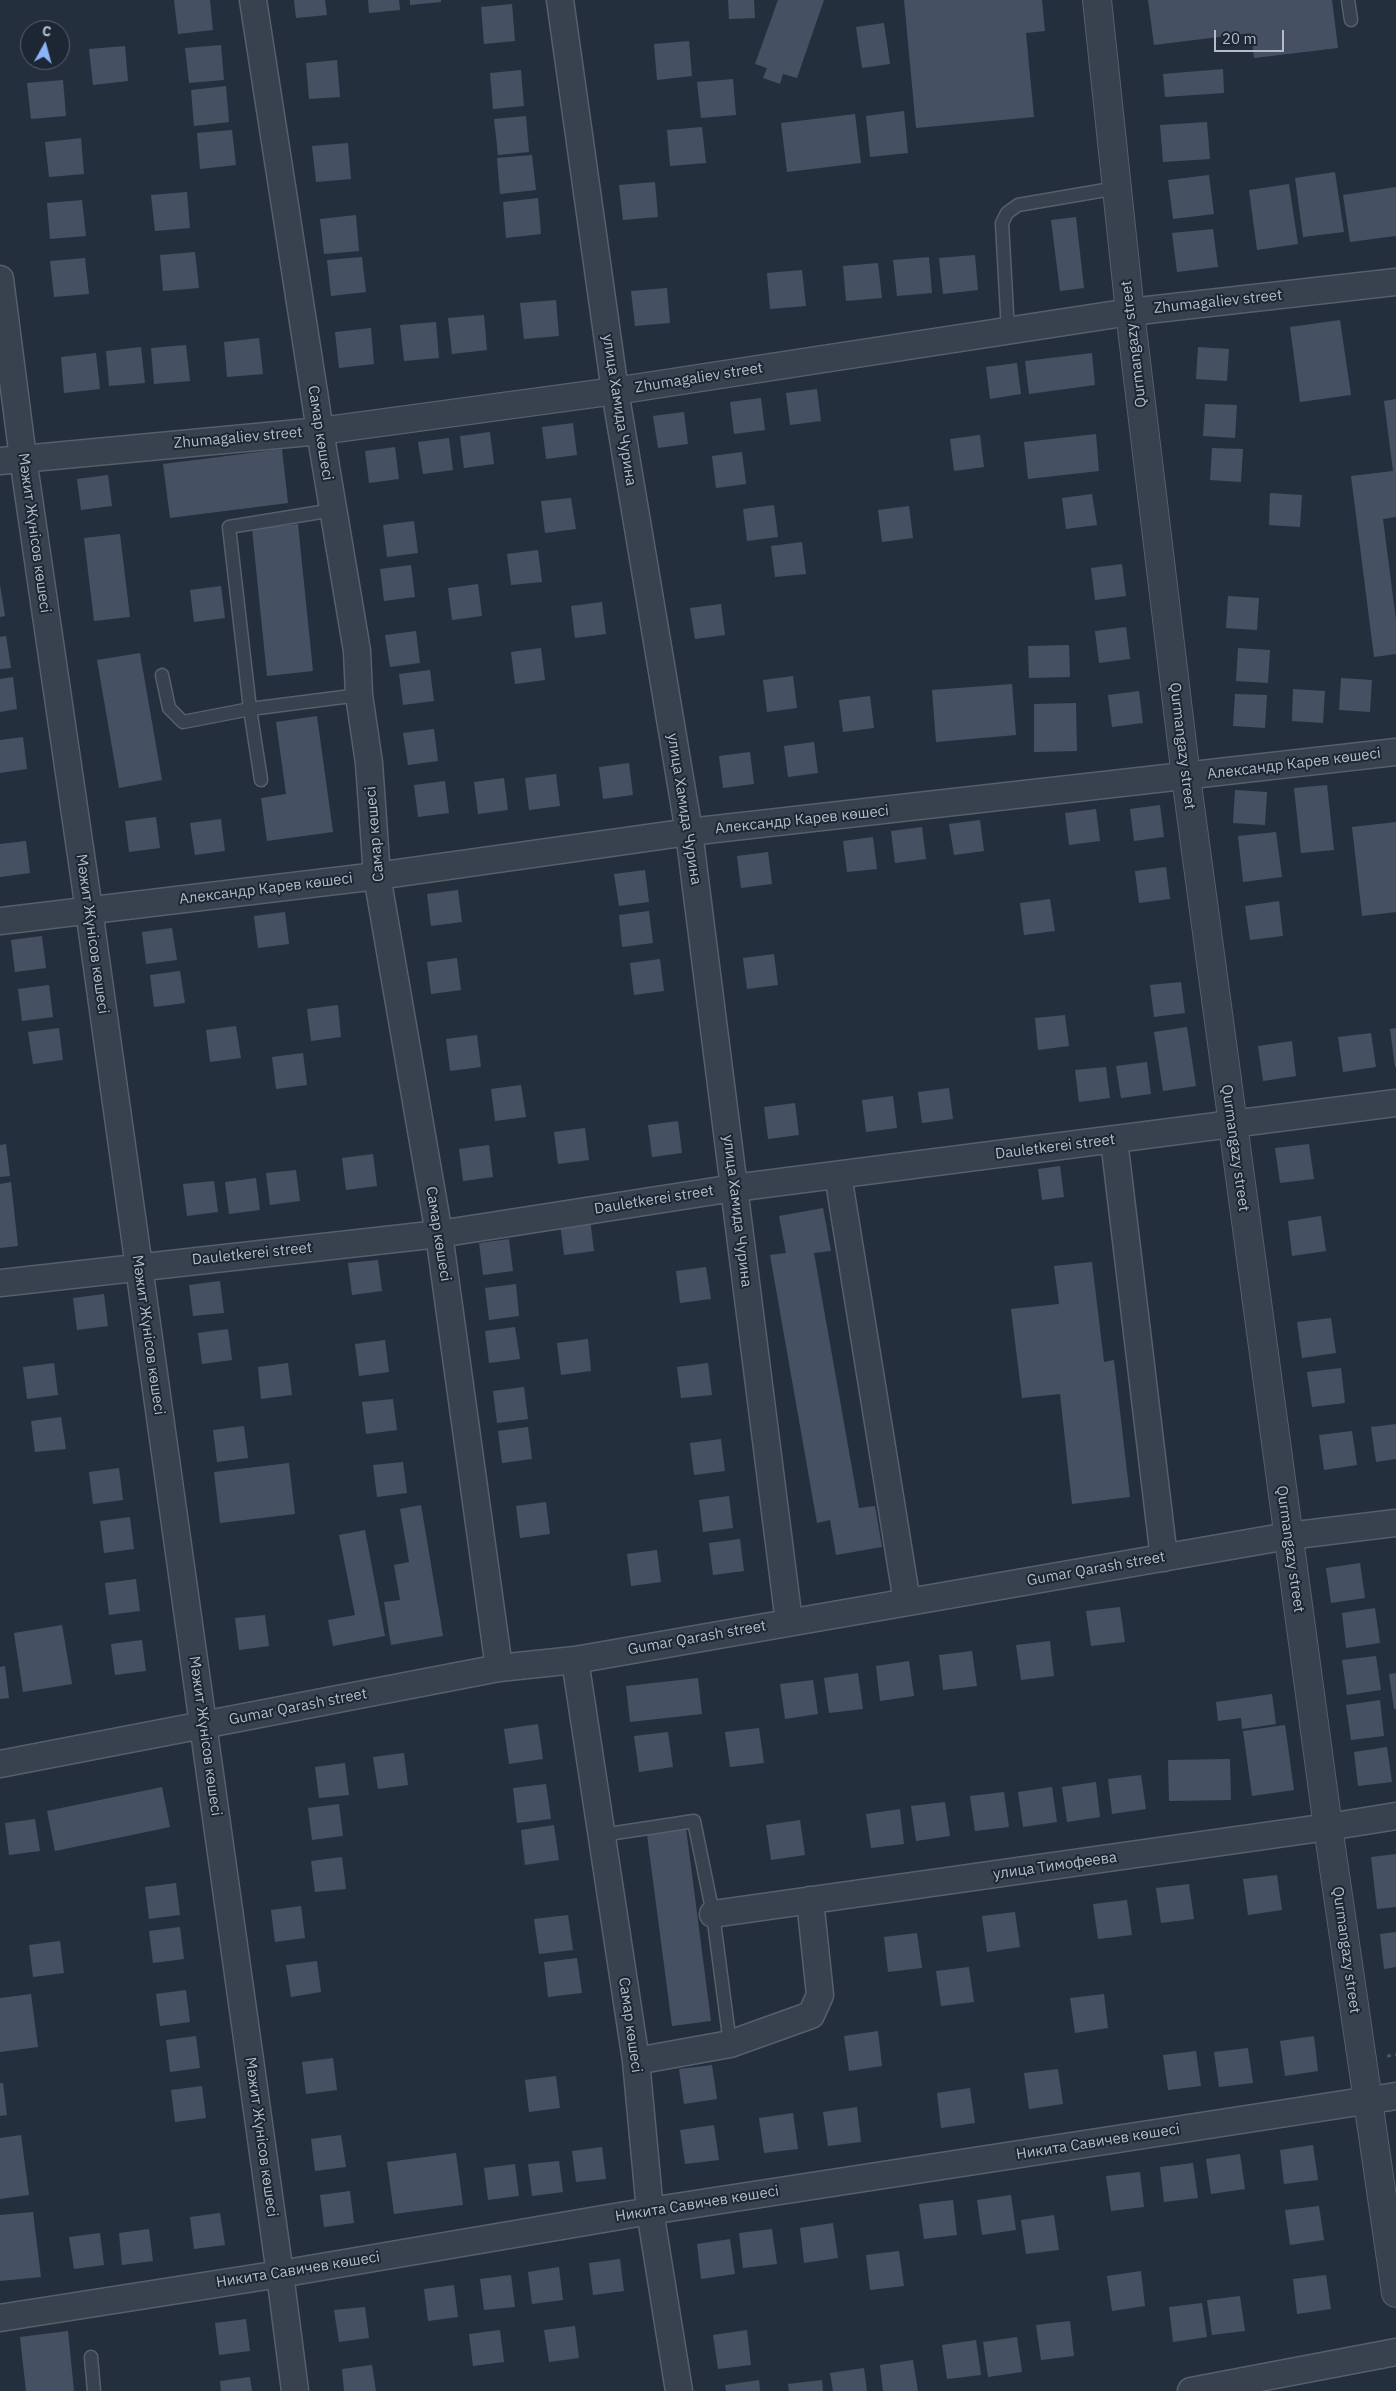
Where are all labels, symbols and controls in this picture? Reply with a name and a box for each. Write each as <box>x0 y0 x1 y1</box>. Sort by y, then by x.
north arrow <box>20 20 70 70</box>
scale bar <box>1216 20 1286 52</box>
text: С <box>41 22 52 41</box>
text: 20 m <box>1222 29 1257 48</box>
street label: Qurmangazy street <box>1117 279 1151 409</box>
street label: Zhumagaliev street <box>1153 286 1283 318</box>
street label: улица Хамида Чурина <box>598 333 640 487</box>
street label: Zhumagaliev street <box>634 359 764 397</box>
street label: Самар көшесі <box>304 384 336 482</box>
street label: Zhumagaliev street <box>173 423 303 453</box>
street label: Мәжит Жүнісов көшесі <box>14 452 54 614</box>
street label: Qurmangazy street <box>1165 681 1199 811</box>
street label: улица Хамида Чурина <box>663 732 705 886</box>
street label: Александр Карев көшесі <box>1206 744 1382 784</box>
street label: Самар көшесі <box>362 785 388 883</box>
street label: Александр Карев көшесі <box>714 802 890 838</box>
street label: Мәжит Жүнісов көшесі <box>72 853 112 1015</box>
street label: Александр Карев көшесі <box>178 869 354 909</box>
street label: Qurmangazy street <box>1217 1083 1253 1213</box>
street label: Dauletkerei street <box>994 1131 1116 1163</box>
street label: улица Хамида Чурина <box>719 1134 755 1288</box>
street label: Dauletkerei street <box>593 1182 715 1218</box>
street label: Самар көшесі <box>422 1185 454 1283</box>
street label: Dauletkerei street <box>191 1239 313 1269</box>
street label: Мәжит Жүнісов көшесі <box>128 1254 168 1416</box>
street label: Qurmangazy street <box>1272 1484 1308 1614</box>
street label: Gumar Qarash street <box>1025 1548 1167 1590</box>
street label: Gumar Qarash street <box>626 1617 768 1659</box>
street label: Мәжит Жүнісов көшесі <box>185 1655 225 1817</box>
street label: Gumar Qarash street <box>227 1685 369 1729</box>
street label: улица Тимофеева <box>992 1848 1118 1884</box>
street label: Qurmangazy street <box>1328 1885 1364 2015</box>
street label: Самар көшесі <box>614 1976 646 2074</box>
street label: Мәжит Жүнісов көшесі <box>241 2056 281 2218</box>
street label: Никита Савичев көшесі <box>1015 2120 1181 2164</box>
street label: Никита Савичев көшесі <box>614 2182 780 2226</box>
street label: Никита Савичев көшесі <box>215 2248 381 2292</box>

